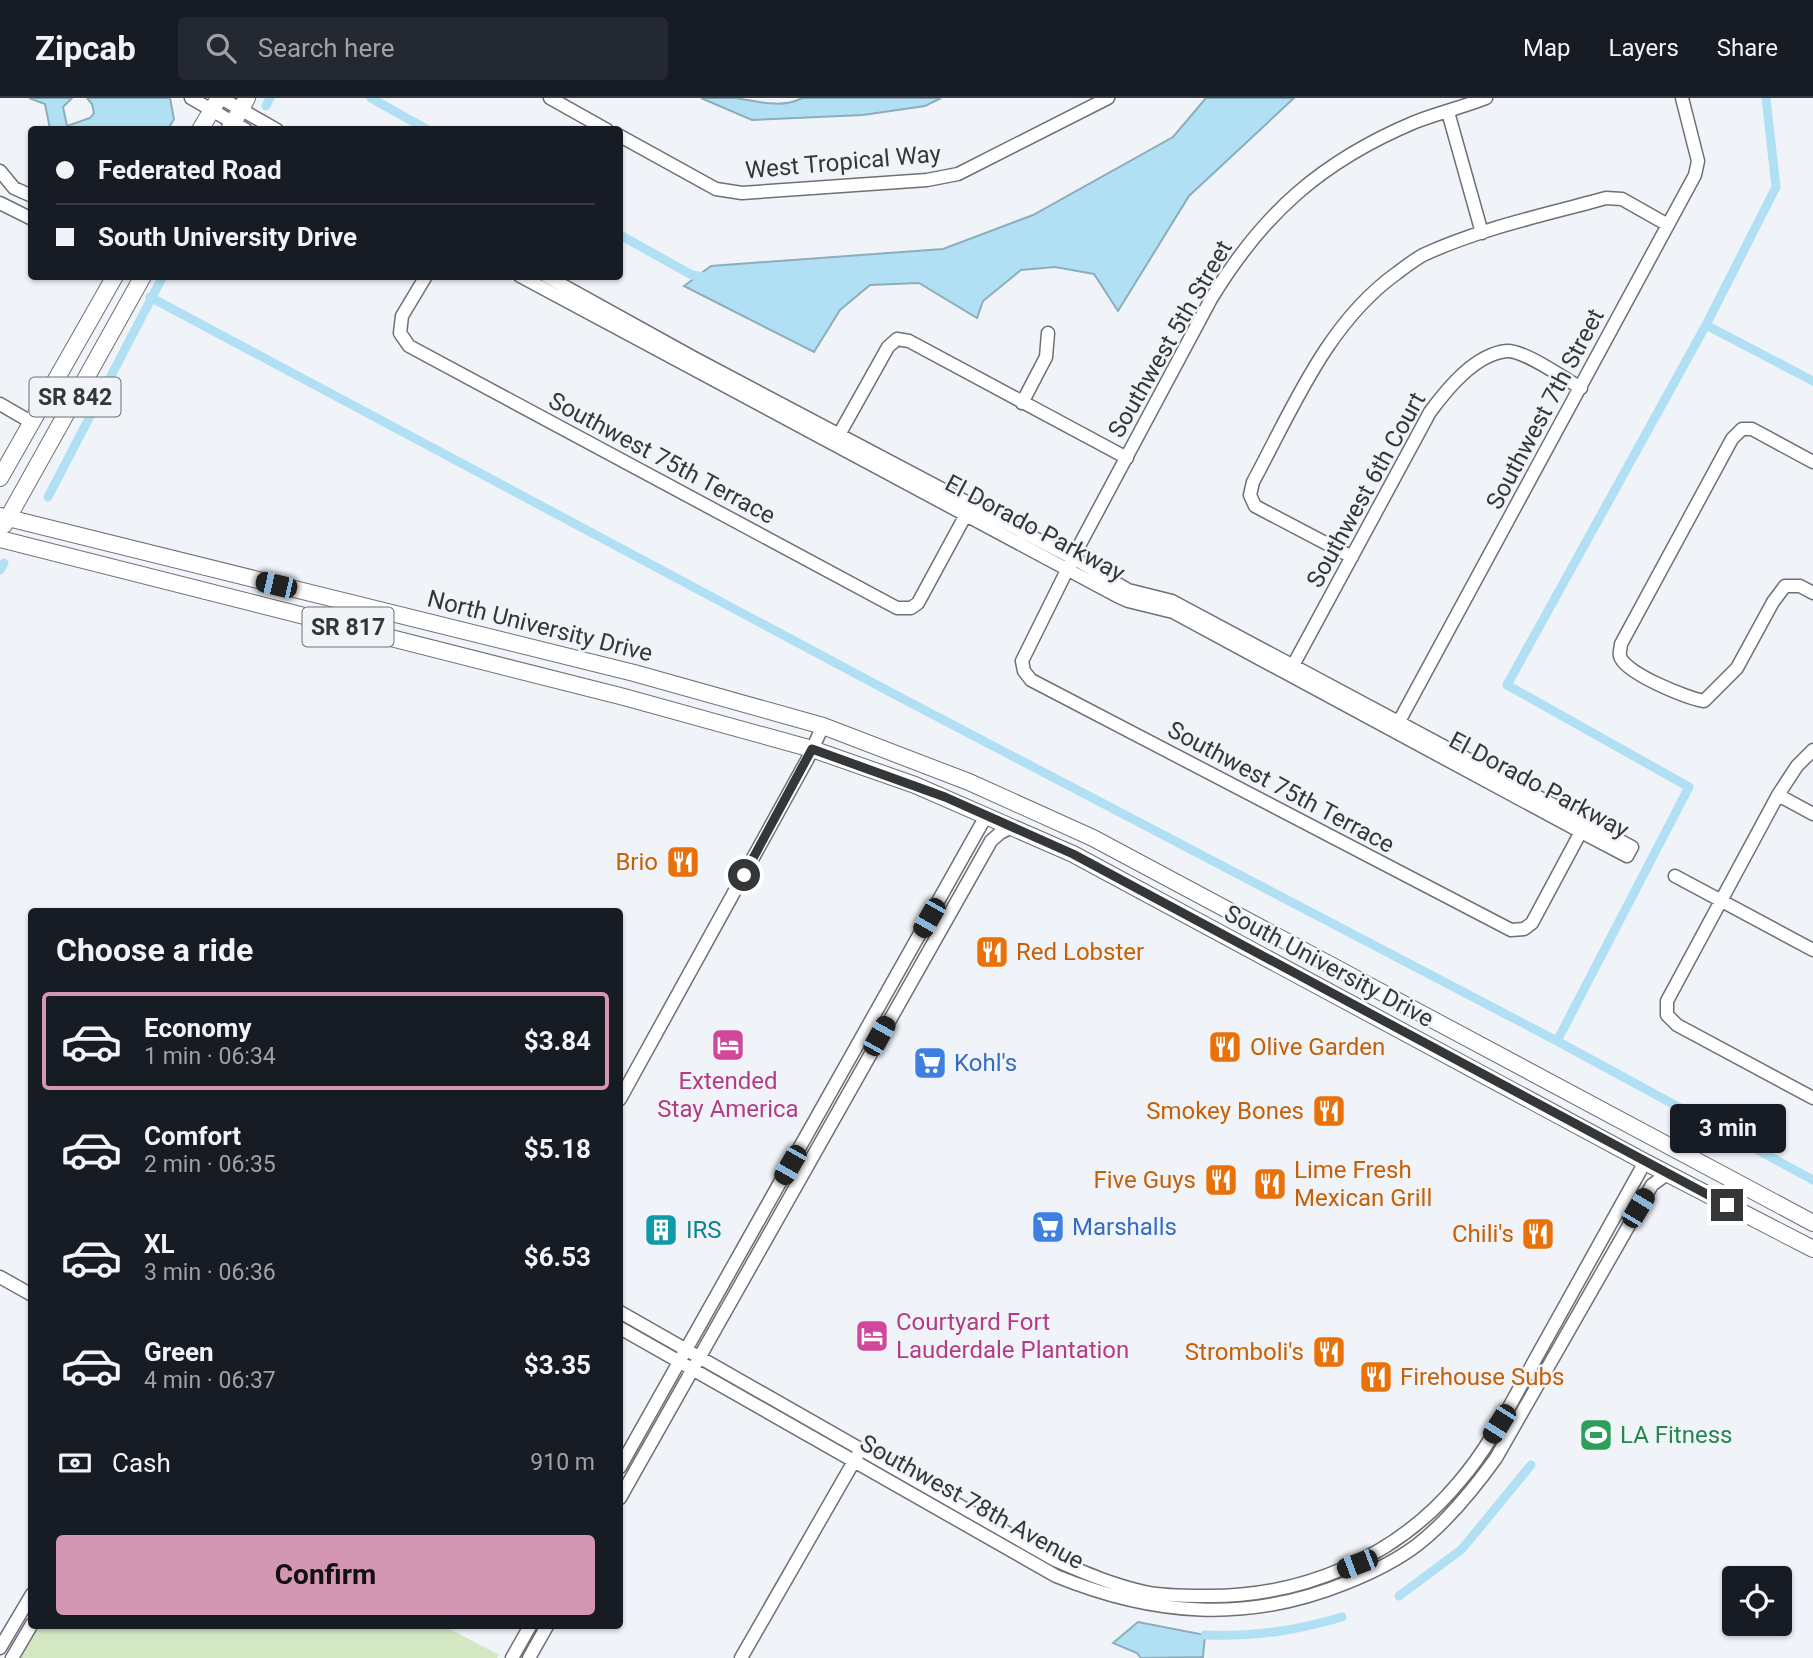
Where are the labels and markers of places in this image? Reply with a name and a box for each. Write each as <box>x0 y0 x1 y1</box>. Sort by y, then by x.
restaurant icon: Brio <box>664 843 702 881</box>
place label: Brio <box>615 848 658 876</box>
restaurant icon: Red Lobster <box>973 933 1011 971</box>
place label: Red Lobster <box>1016 938 1144 966</box>
hotel icon: Extended Stay America <box>709 1026 747 1064</box>
restaurant icon: Olive Garden <box>1206 1028 1244 1066</box>
place label: Olive Garden <box>1250 1033 1385 1061</box>
supermarket icon: Kohl's <box>911 1044 949 1082</box>
place label: Kohl's <box>954 1049 1017 1077</box>
place label: Extended Stay America <box>657 1067 799 1123</box>
restaurant icon: Smokey Bones <box>1310 1092 1348 1130</box>
place label: Smokey Bones <box>1146 1097 1304 1125</box>
place label: Lime Fresh Mexican Grill <box>1294 1156 1432 1212</box>
restaurant icon: Five Guys <box>1202 1161 1240 1199</box>
restaurant icon: Lime Fresh Mexican Grill <box>1251 1165 1289 1203</box>
place label: Five Guys <box>1093 1166 1196 1194</box>
supermarket icon: Marshalls <box>1029 1208 1067 1246</box>
building icon: IRS <box>642 1211 680 1249</box>
place label: Marshalls <box>1072 1213 1177 1241</box>
restaurant icon: Chili's <box>1519 1215 1557 1253</box>
place label: IRS <box>686 1216 722 1244</box>
place label: Chili's <box>1452 1220 1514 1248</box>
place label: Courtyard Fort Lauderdale Plantation <box>896 1308 1129 1364</box>
hotel icon: Courtyard Fort Lauderdale Plantation <box>853 1317 891 1355</box>
restaurant icon: Stromboli's <box>1310 1333 1348 1371</box>
place label: Stromboli's <box>1185 1338 1304 1366</box>
restaurant icon: Firehouse Subs <box>1357 1358 1395 1396</box>
place label: Firehouse Subs <box>1400 1363 1564 1391</box>
sports icon: LA Fitness <box>1577 1416 1615 1454</box>
place label: LA Fitness <box>1620 1421 1732 1449</box>

